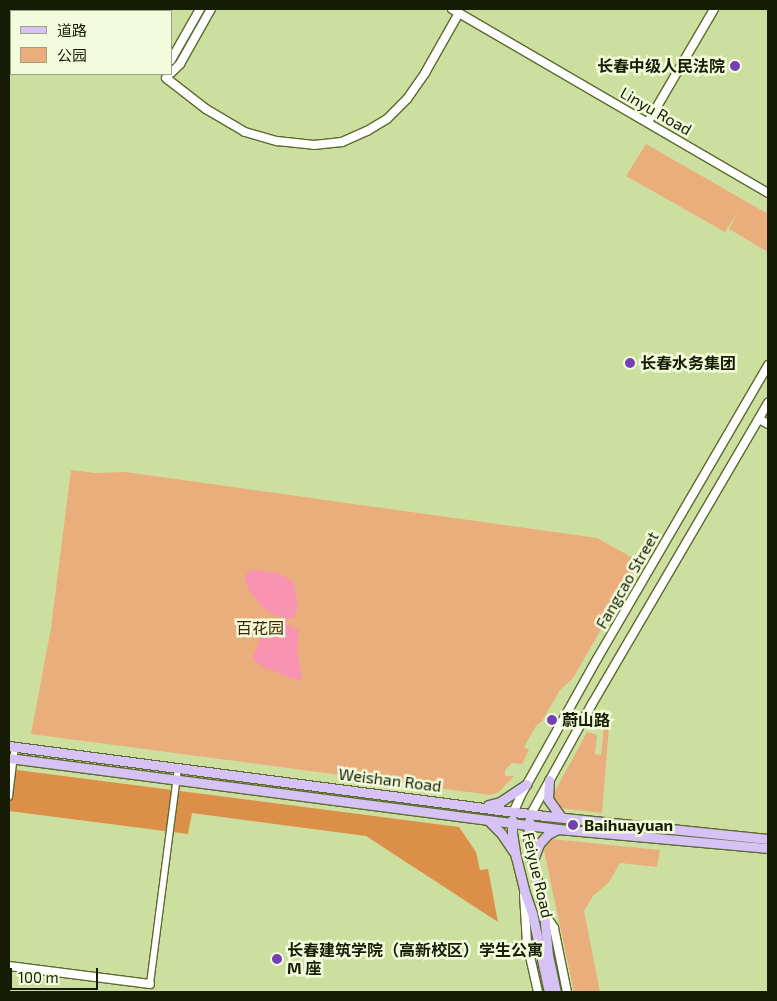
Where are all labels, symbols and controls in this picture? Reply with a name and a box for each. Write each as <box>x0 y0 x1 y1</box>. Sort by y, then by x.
legend <box>10 10 172 75</box>
text: 道路 <box>57 21 87 39</box>
text: 公园 <box>57 46 87 64</box>
place label: 长春中级人民法院 <box>597 56 725 76</box>
marker: 长春中级人民法院 <box>729 60 741 72</box>
street label: Linyu Road <box>617 83 695 139</box>
place label: 长春水务集团 <box>640 353 736 373</box>
marker: 长春水务集团 <box>624 357 636 369</box>
street label: Fangcao Street <box>591 528 663 632</box>
park label: 百花园 <box>236 618 284 638</box>
place label: 蔚山路 <box>562 710 610 730</box>
marker: 蔚山路 <box>546 714 558 726</box>
street label: Weishan Road <box>338 764 442 796</box>
place label: Baihuayuan <box>584 815 673 835</box>
marker: Baihuayuan <box>566 818 580 832</box>
street label: Feiyue Road <box>519 830 557 920</box>
place label: 长春建筑学院（高新校区）学生公寓 M 座 <box>287 940 543 978</box>
marker: 长春建筑学院（高新校区）学生公寓 M 座 <box>271 953 283 965</box>
scale bar <box>12 958 100 990</box>
text: 100 m <box>18 968 59 986</box>

